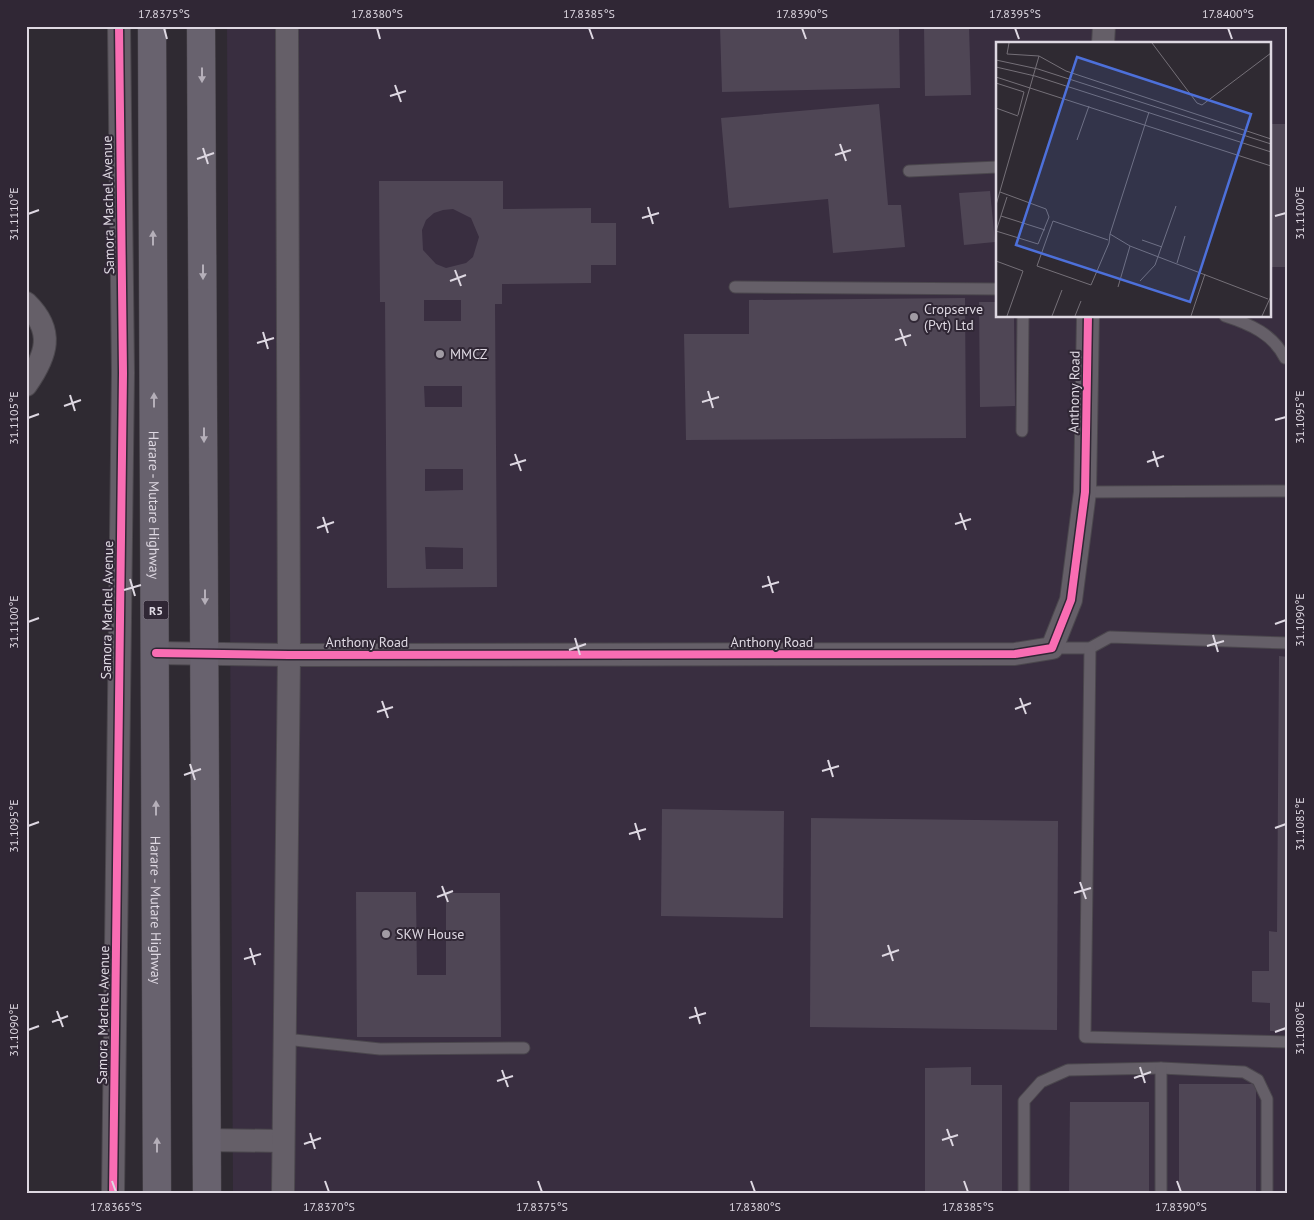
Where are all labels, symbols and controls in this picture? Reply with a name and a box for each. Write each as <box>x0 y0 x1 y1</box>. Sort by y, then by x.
text: 17.8375°S <box>138 6 190 21</box>
text: 17.8380°S <box>351 6 403 21</box>
text: 17.8385°S <box>563 6 615 21</box>
text: 17.8390°S <box>776 6 828 21</box>
text: 17.8395°S <box>989 6 1041 21</box>
text: 17.8400°S <box>1202 6 1254 21</box>
inset map <box>996 42 1272 318</box>
one-way arrow <box>198 67 206 83</box>
street label: Samora Machel Avenue <box>98 135 118 275</box>
text: 31.1100°E <box>1292 186 1307 240</box>
text: 31.1110°E <box>6 187 21 241</box>
one-way arrow <box>149 229 157 245</box>
one-way arrow <box>199 265 207 281</box>
place label: Cropserve (Pvt) Ltd <box>924 300 983 334</box>
marker: Cropserve (Pvt) Ltd <box>908 311 920 323</box>
place label: MMCZ <box>450 345 488 363</box>
marker: MMCZ <box>434 348 446 360</box>
street label: Anthony Road <box>1064 350 1084 434</box>
text: 31.1095°E <box>1292 390 1307 444</box>
text: 31.1105°E <box>6 391 21 445</box>
one-way arrow <box>150 392 158 408</box>
one-way arrow <box>200 427 208 443</box>
street label: Harare - Mutare Highway <box>145 431 163 580</box>
street label: Samora Machel Avenue <box>97 540 117 680</box>
one-way arrow <box>201 590 209 606</box>
text: 31.1090°E <box>1292 593 1307 647</box>
text: 31.1100°E <box>6 595 21 649</box>
road number: R5 <box>144 600 168 620</box>
street label: Anthony Road <box>326 633 408 651</box>
street label: Anthony Road <box>731 633 813 651</box>
text: 31.1085°E <box>1292 797 1307 851</box>
text: 31.1095°E <box>6 799 21 853</box>
one-way arrow <box>152 799 160 815</box>
street label: Harare - Mutare Highway <box>146 836 165 985</box>
place label: SKW House <box>396 925 464 943</box>
marker: SKW House <box>380 928 392 940</box>
street label: Samora Machel Avenue <box>93 945 113 1085</box>
text: 31.1080°E <box>1292 1001 1307 1055</box>
text: 31.1090°E <box>6 1003 21 1057</box>
one-way arrow <box>153 1137 161 1153</box>
text: 17.8365°S <box>90 1199 142 1214</box>
text: 17.8370°S <box>303 1199 355 1214</box>
text: 17.8375°S <box>516 1199 568 1214</box>
text: 17.8380°S <box>729 1199 781 1214</box>
text: 17.8385°S <box>942 1199 994 1214</box>
text: 17.8390°S <box>1155 1199 1207 1214</box>

